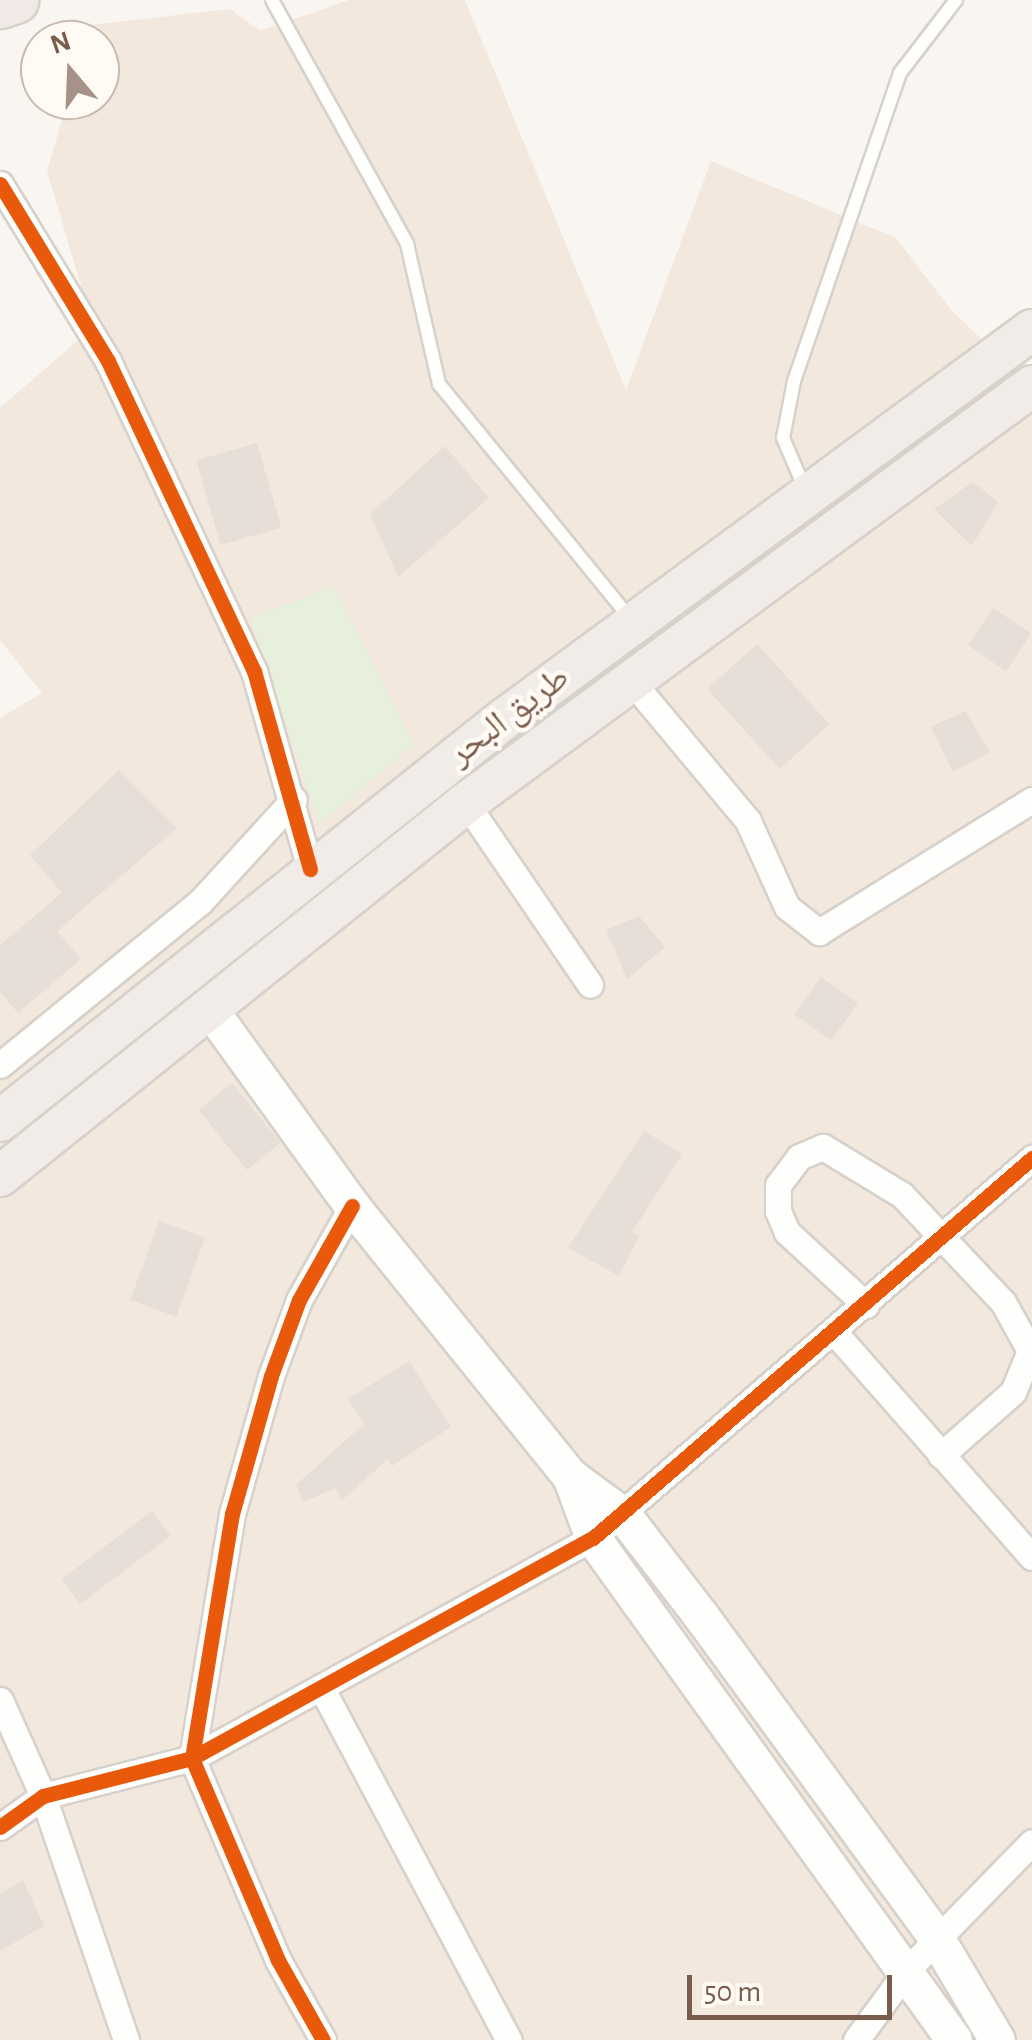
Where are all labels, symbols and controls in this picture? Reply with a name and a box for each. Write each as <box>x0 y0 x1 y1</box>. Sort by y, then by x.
north arrow <box>20 20 120 120</box>
text: N <box>47 27 75 60</box>
street label: طريق البحر <box>440 657 578 775</box>
scale bar <box>692 1955 897 2017</box>
text: 50 m <box>704 1977 761 2007</box>

